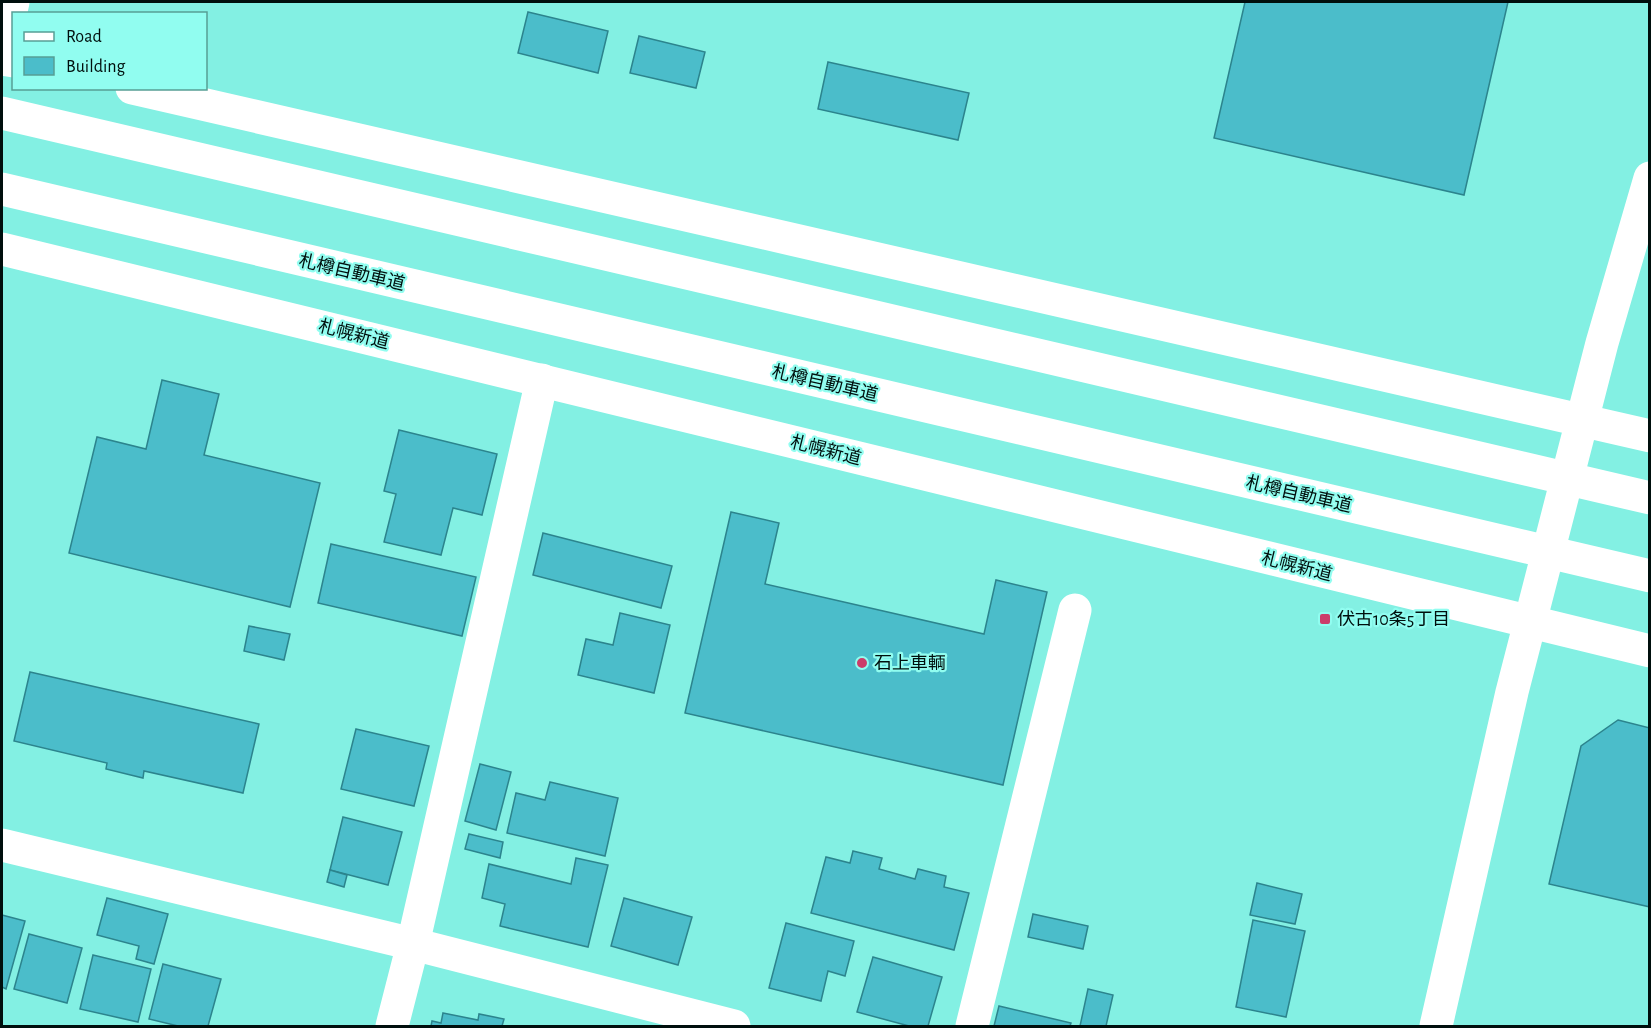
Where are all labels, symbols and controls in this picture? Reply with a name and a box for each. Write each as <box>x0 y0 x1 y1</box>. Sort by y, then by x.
legend <box>12 12 207 90</box>
text: Road <box>66 28 102 46</box>
text: Building <box>66 58 126 76</box>
street label: 札樽自動車道 <box>297 250 407 294</box>
street label: 札幌新道 <box>317 316 391 352</box>
street label: 札樽自動車道 <box>770 361 880 405</box>
street label: 札幌新道 <box>789 432 863 468</box>
street label: 札樽自動車道 <box>1244 472 1354 516</box>
street label: 札幌新道 <box>1260 548 1334 584</box>
place label: 伏古10条5丁目 <box>1337 609 1450 629</box>
marker: 伏古10条5丁目 <box>1318 612 1332 626</box>
place label: 石上車輌 <box>874 654 946 673</box>
marker: 石上車輌 <box>855 656 869 670</box>

